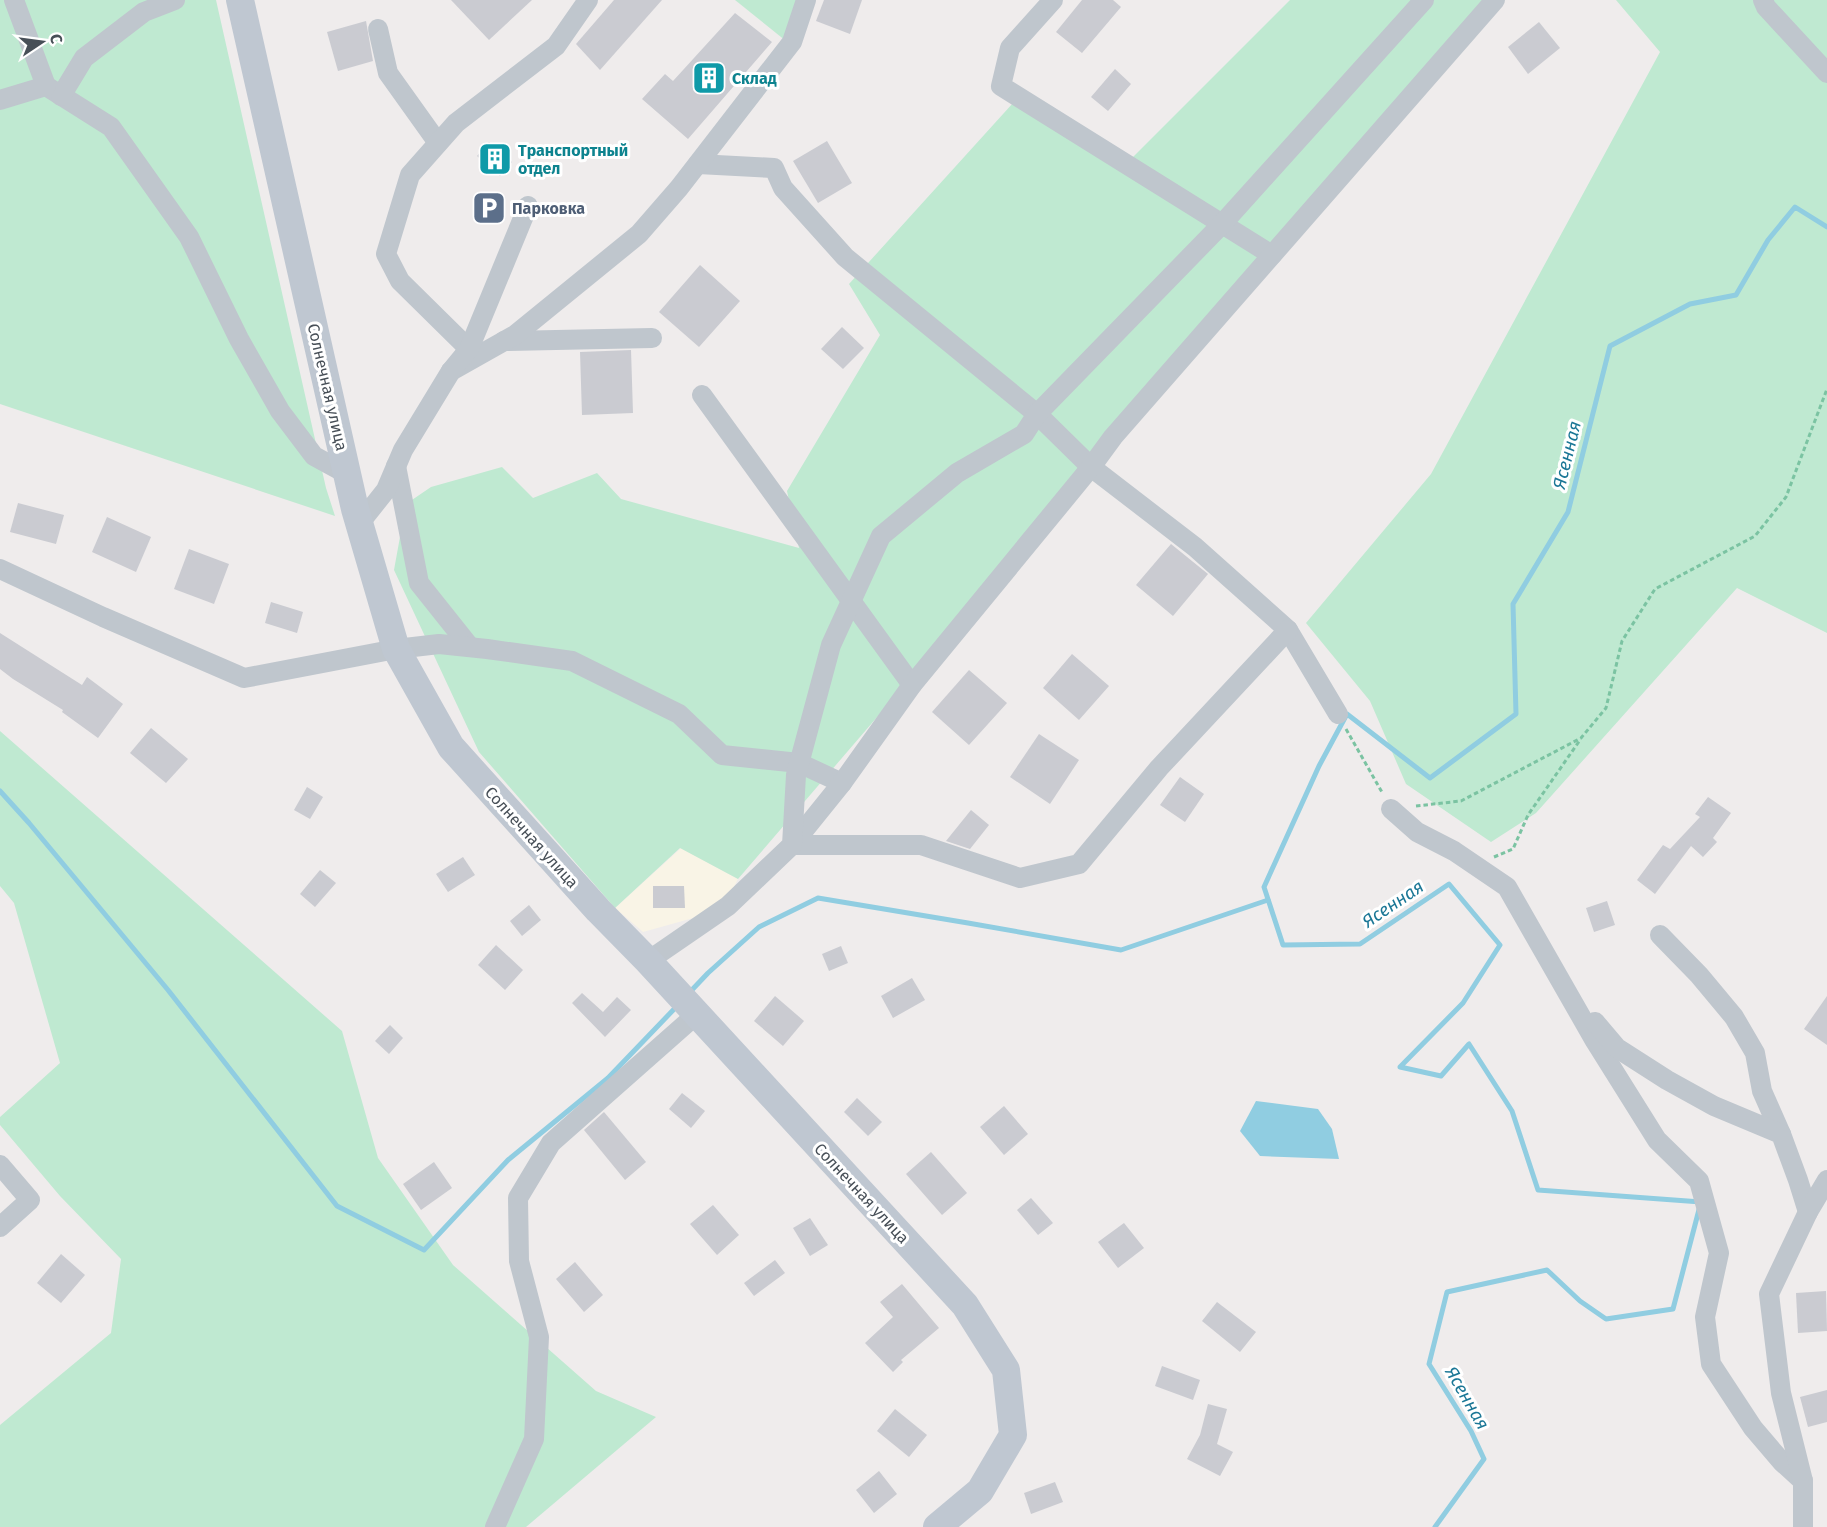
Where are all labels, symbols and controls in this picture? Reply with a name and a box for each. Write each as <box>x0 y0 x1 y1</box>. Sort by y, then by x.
north arrow <box>12 12 72 72</box>
text: С <box>46 32 67 46</box>
building icon: Склад <box>691 60 727 96</box>
place label: Склад <box>732 69 777 88</box>
building icon: Транспортный отдел <box>477 141 513 177</box>
place label: Транспортный отдел <box>518 141 628 178</box>
parking icon: Парковка <box>471 190 507 226</box>
place label: Парковка <box>512 199 585 218</box>
street label: Солнечная улица <box>304 322 351 453</box>
water label: Ясенная <box>1548 419 1586 492</box>
street label: Солнечная улица <box>481 783 582 892</box>
water label: Ясенная <box>1357 875 1428 933</box>
street label: Солнечная улица <box>810 1139 913 1247</box>
water label: Ясенная <box>1440 1362 1494 1434</box>

